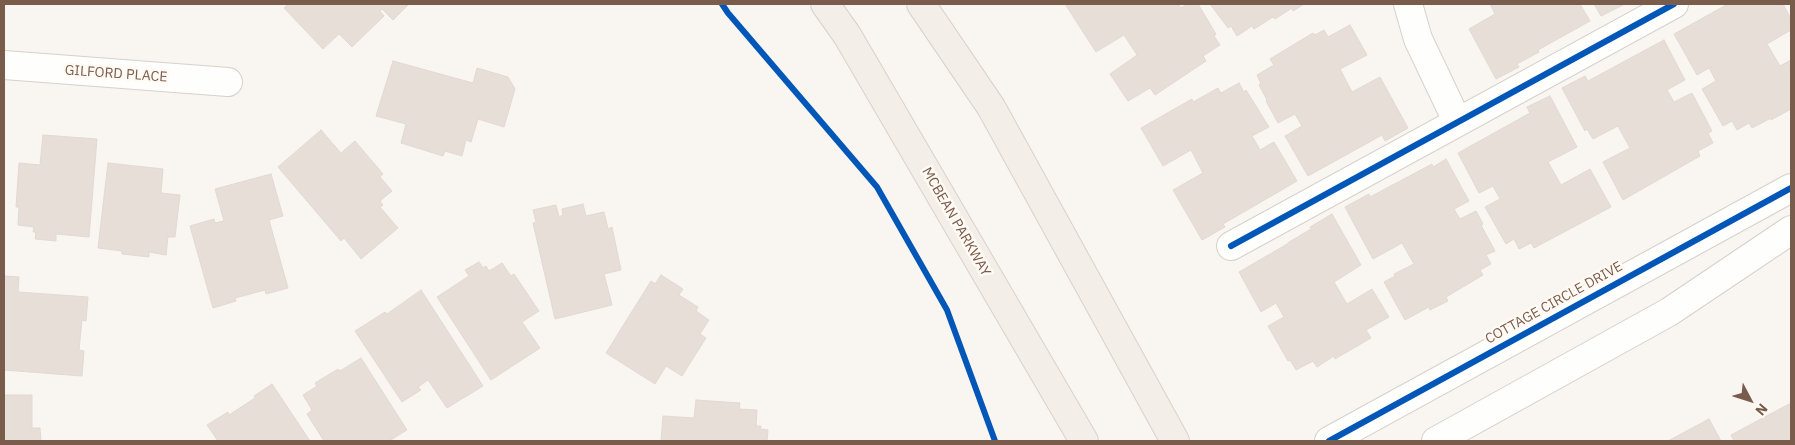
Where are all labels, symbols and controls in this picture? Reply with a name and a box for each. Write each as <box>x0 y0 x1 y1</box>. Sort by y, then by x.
street label: GILFORD PLACE <box>64 62 168 86</box>
street label: MCBEAN PARKWAY <box>918 165 994 279</box>
street label: COTTAGE CIRCLE DRIVE <box>1482 258 1626 348</box>
north arrow <box>1725 375 1775 425</box>
text: N <box>1751 400 1772 419</box>

